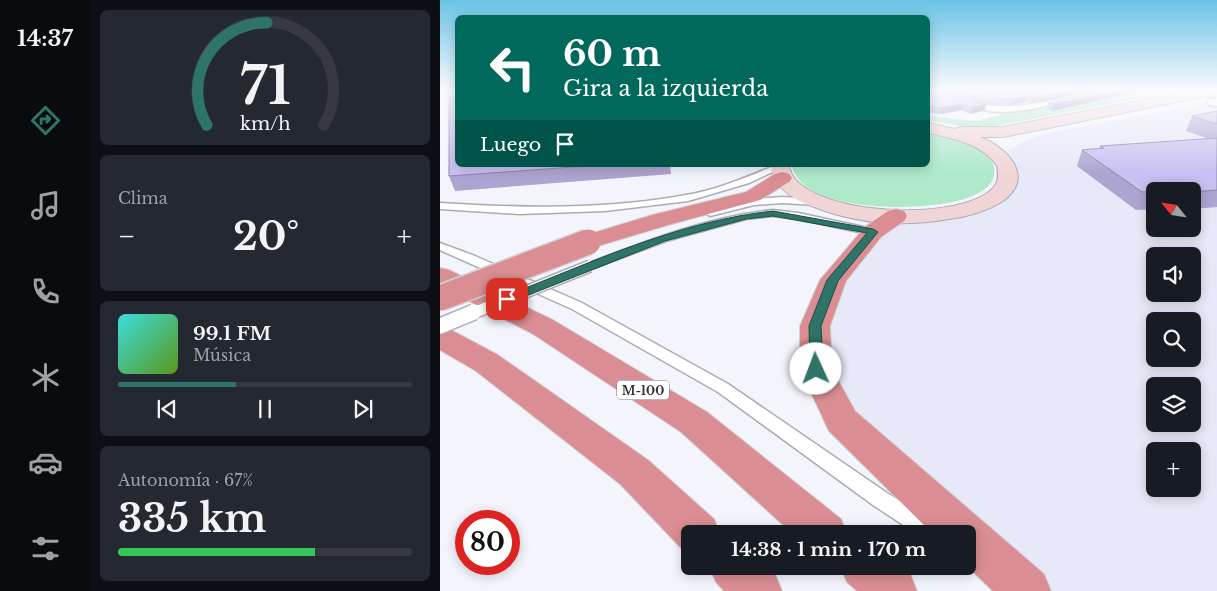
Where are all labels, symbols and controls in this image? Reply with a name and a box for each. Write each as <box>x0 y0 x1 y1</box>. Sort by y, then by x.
text: 14:37 <box>17 25 73 52</box>
text: 60 m <box>563 32 661 75</box>
icon: left <box>480 35 545 100</box>
text: 71 <box>240 54 290 118</box>
text: Gira a la izquierda <box>563 75 768 102</box>
icon: directions <box>28 103 63 138</box>
text: km/h <box>240 113 290 135</box>
icon: arrive <box>551 130 579 158</box>
text: Luego <box>480 133 541 156</box>
north arrow <box>1146 182 1201 238</box>
map controls <box>1146 182 1201 497</box>
icon: music <box>28 188 63 223</box>
text: Clima <box>118 188 168 208</box>
text: 20° <box>233 213 299 260</box>
text: − <box>118 219 136 254</box>
text: + <box>397 219 412 254</box>
button: sound <box>1146 247 1201 302</box>
icon: phone <box>28 274 63 309</box>
pin <box>486 278 528 320</box>
icon: arrive <box>493 285 521 313</box>
button: search <box>1146 312 1201 367</box>
text: 99.1 FM <box>193 322 271 345</box>
position arrow <box>789 342 841 394</box>
text: Música <box>193 345 251 365</box>
icon: climate <box>28 360 63 395</box>
button: layers <box>1146 377 1201 432</box>
road number: M-100 <box>617 380 669 400</box>
icon: previous <box>153 395 181 423</box>
icon: pause <box>251 395 279 423</box>
icon: next <box>349 395 377 423</box>
button: + <box>1146 442 1201 497</box>
icon: car <box>28 445 63 480</box>
text: Autonomía · 67% <box>118 470 253 490</box>
text: 335 km <box>118 495 266 542</box>
speed limit sign: 80 <box>455 510 520 575</box>
icon: filters <box>28 531 63 566</box>
text: 14:38 · 1 min · 170 m <box>731 538 926 561</box>

